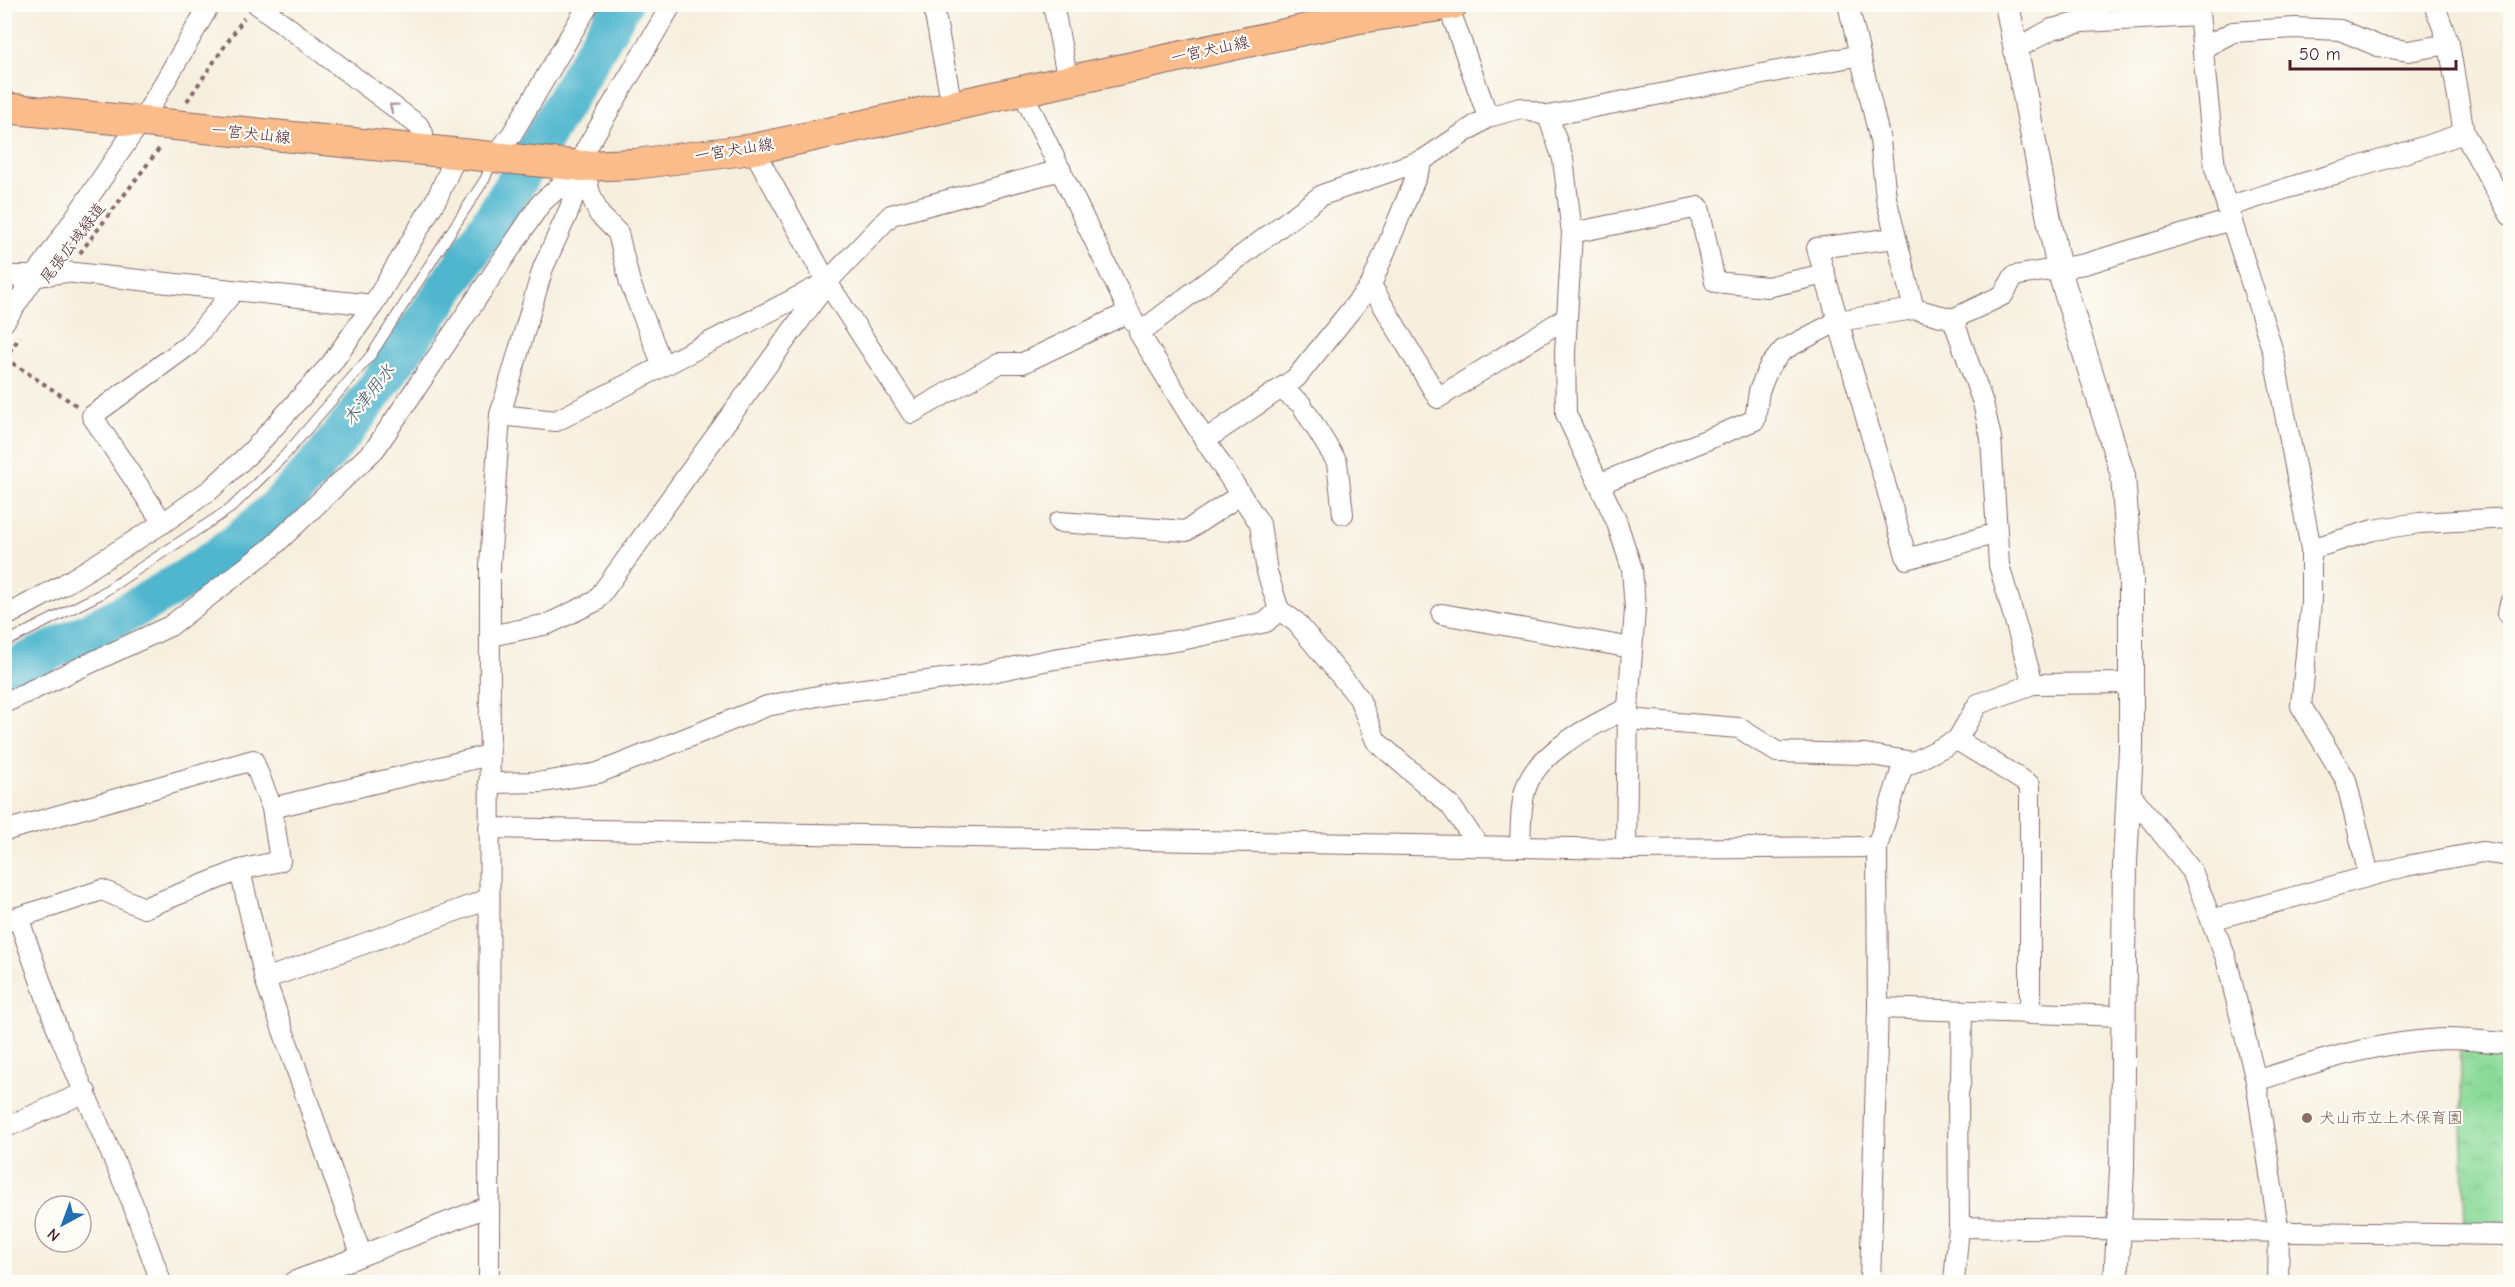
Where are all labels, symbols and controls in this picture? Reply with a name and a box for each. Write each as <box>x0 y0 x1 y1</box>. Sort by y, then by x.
street label: 一宮犬山線 <box>1169 33 1251 67</box>
scale bar <box>2290 33 2456 71</box>
text: 50 m <box>2299 44 2341 65</box>
one-way arrow <box>389 103 400 114</box>
street label: 一宮犬山線 <box>210 121 292 147</box>
street label: 一宮犬山線 <box>693 135 775 165</box>
street label: 尾張広域緑道 <box>37 199 109 287</box>
water label: 木津用水 <box>339 360 399 430</box>
place label: 犬山市立上木保育園 <box>2319 1109 2463 1127</box>
marker: 犬山市立上木保育園 <box>2300 1111 2314 1125</box>
north arrow <box>33 1194 93 1254</box>
text: N <box>44 1224 64 1245</box>

